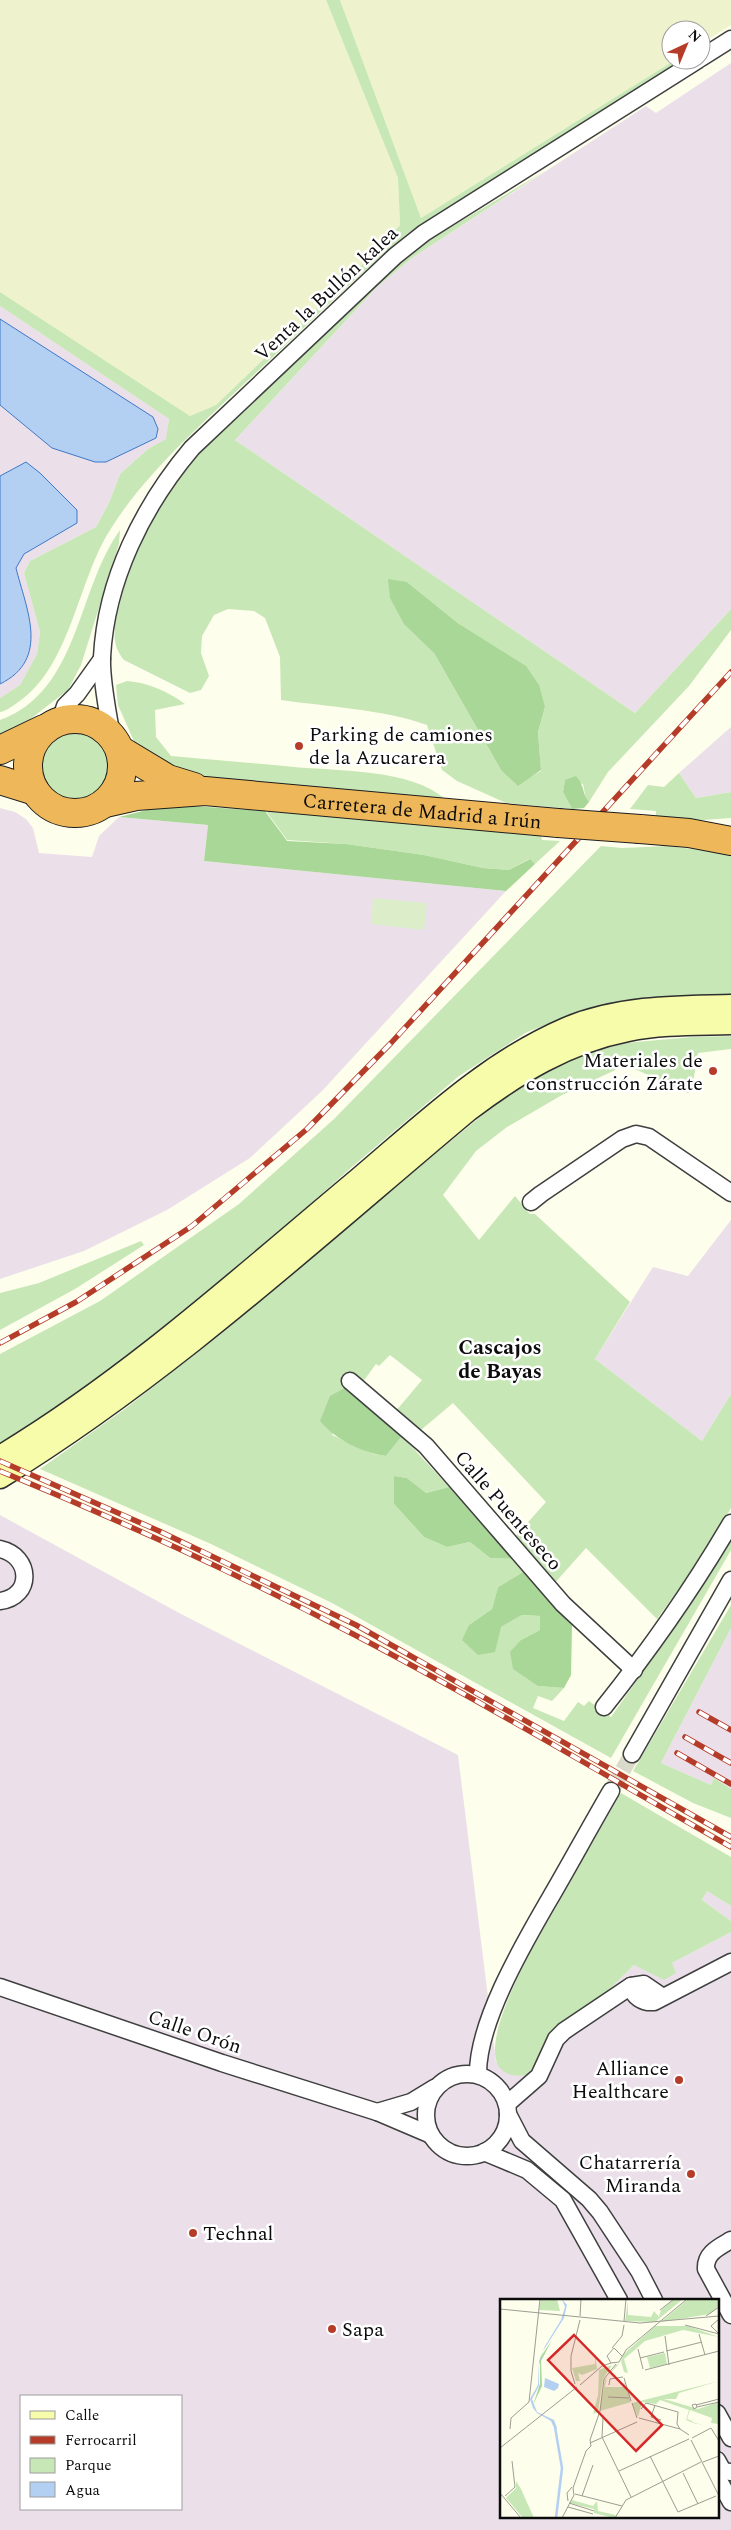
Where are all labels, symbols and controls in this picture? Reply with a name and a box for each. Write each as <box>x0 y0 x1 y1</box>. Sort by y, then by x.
north arrow <box>661 20 711 70</box>
text: N <box>683 24 706 48</box>
street label: Venta la Bullón kalea <box>248 219 406 369</box>
place label: Parking de camiones de la Azucarera <box>309 720 493 773</box>
marker: Parking de camiones de la Azucarera <box>293 740 305 752</box>
street label: Carretera de Madrid a Irún <box>301 786 543 837</box>
place label: Materiales de construcción Zárate <box>526 1046 703 1099</box>
marker: Materiales de construcción Zárate <box>707 1065 719 1077</box>
district label: Cascajos de Bayas <box>458 1332 542 1388</box>
street label: Calle Puenteseco <box>447 1444 569 1578</box>
street label: Calle Orón <box>144 2002 245 2062</box>
place label: Alliance Healthcare <box>572 2054 669 2107</box>
marker: Alliance Healthcare <box>673 2074 685 2086</box>
place label: Chatarrería Miranda <box>579 2148 681 2201</box>
marker: Chatarrería Miranda <box>685 2168 697 2180</box>
place label: Technal <box>203 2219 273 2249</box>
marker: Technal <box>187 2227 199 2239</box>
inset map <box>500 2299 718 2518</box>
place label: Sapa <box>342 2315 384 2345</box>
marker: Sapa <box>326 2323 338 2335</box>
legend <box>20 2395 182 2510</box>
text: Calle <box>65 2404 99 2427</box>
text: Ferrocarril <box>65 2429 137 2452</box>
text: Parque <box>65 2454 112 2477</box>
text: Agua <box>65 2479 101 2502</box>

